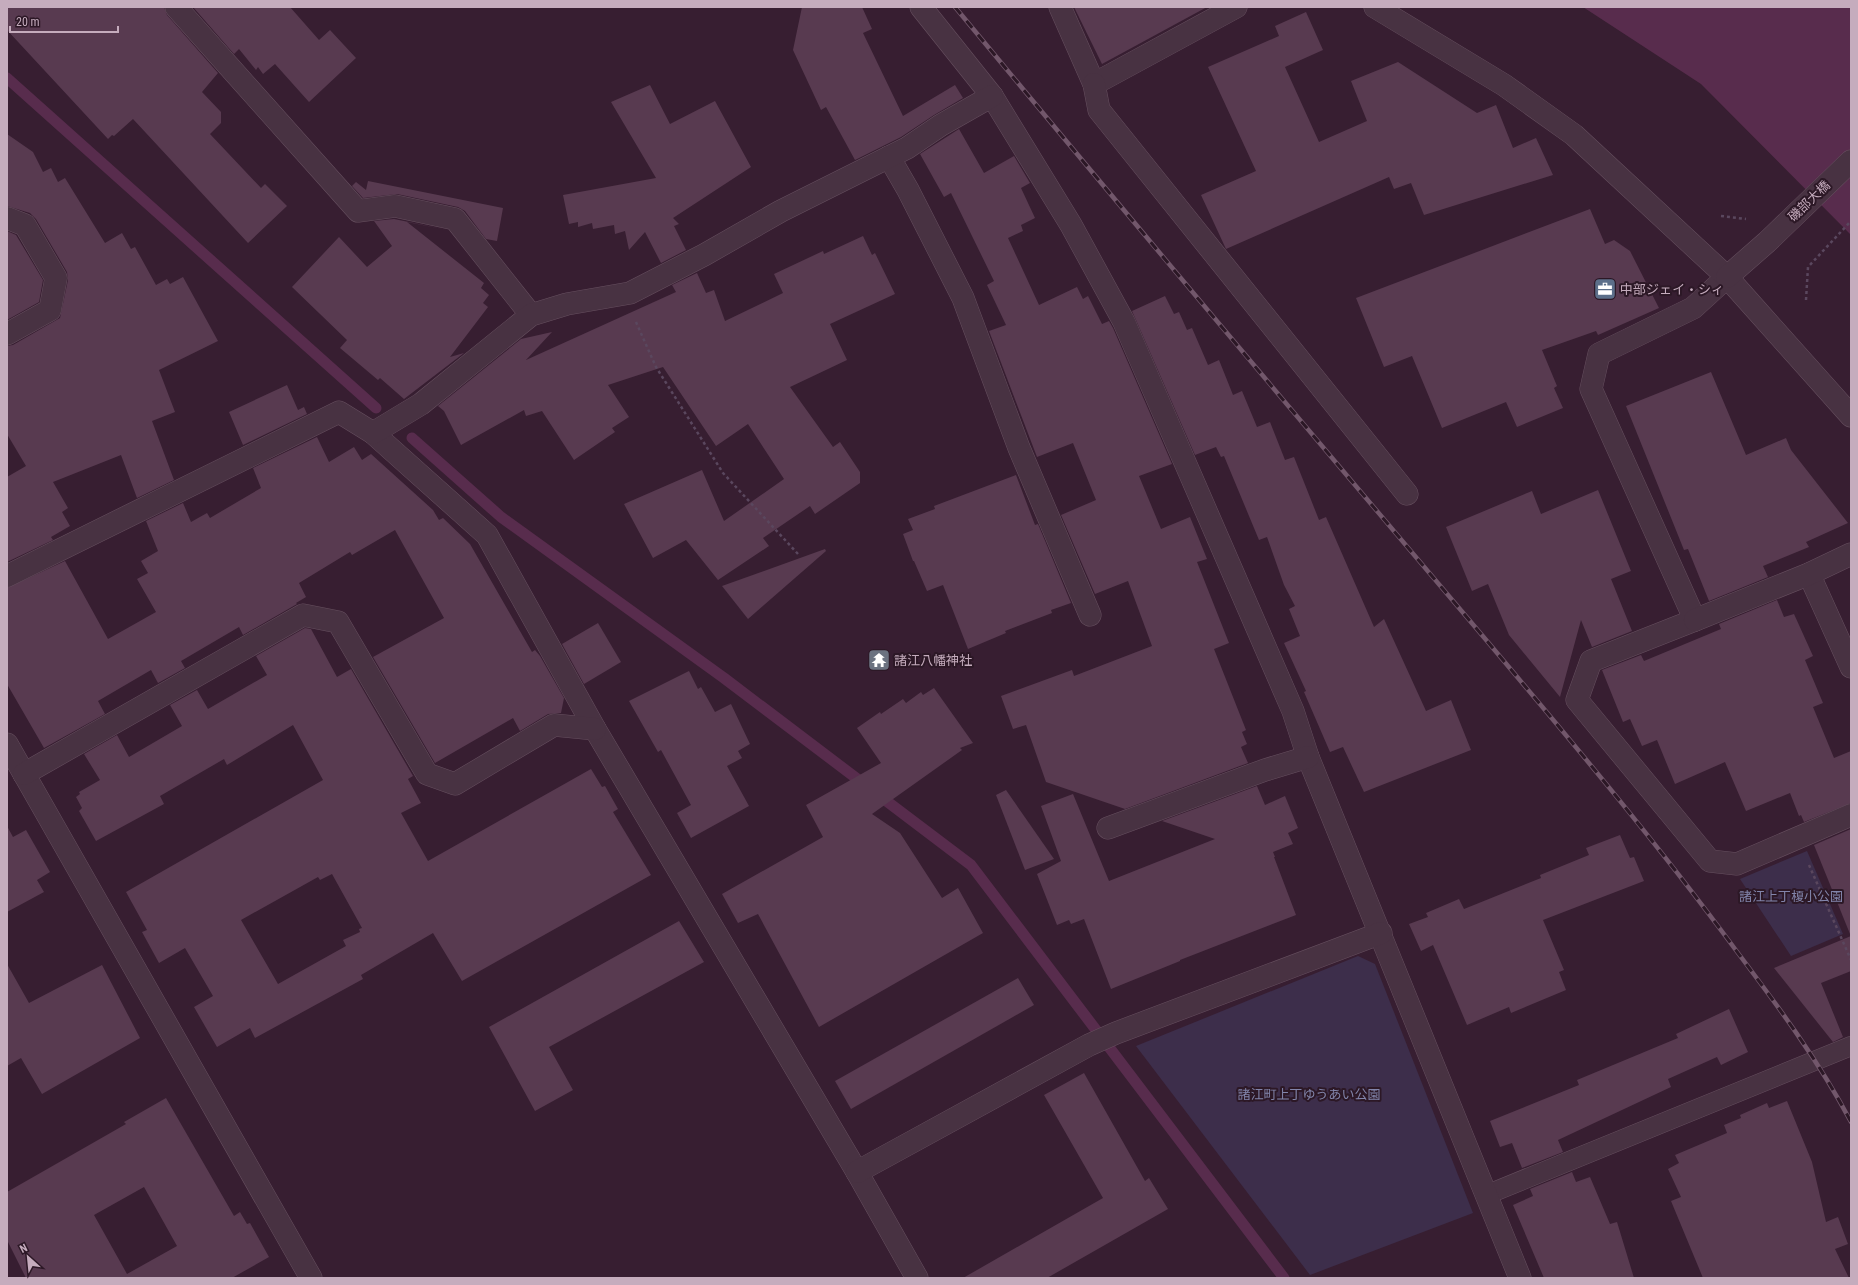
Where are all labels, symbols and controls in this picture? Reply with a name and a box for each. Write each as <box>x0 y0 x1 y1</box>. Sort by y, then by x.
scale bar <box>10 8 118 34</box>
text: 20 m <box>16 15 40 29</box>
street label: 磯部大橋 <box>1785 178 1833 224</box>
office icon: 中部ジェイ・シィ <box>1592 276 1618 302</box>
place label: 中部ジェイ・シィ <box>1620 282 1724 297</box>
temple icon: 諸江八幡神社 <box>866 647 892 673</box>
place label: 諸江八幡神社 <box>894 653 972 668</box>
park label: 諸江上丁榎小公園 <box>1739 889 1843 904</box>
park label: 諸江町上丁ゆうあい公園 <box>1237 1087 1381 1102</box>
north arrow <box>8 1237 48 1277</box>
text: N <box>18 1241 30 1256</box>

